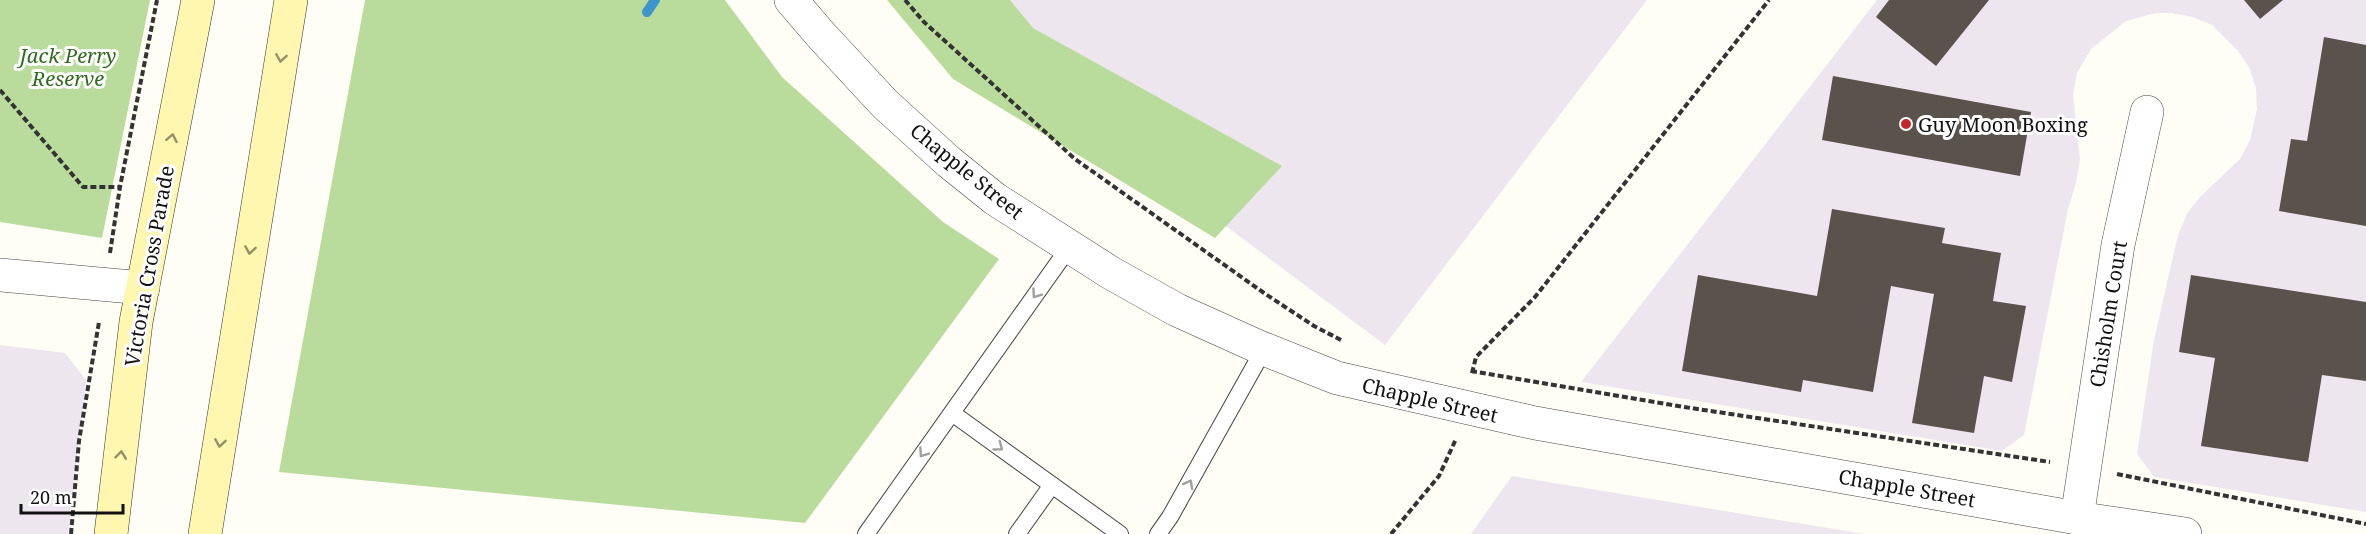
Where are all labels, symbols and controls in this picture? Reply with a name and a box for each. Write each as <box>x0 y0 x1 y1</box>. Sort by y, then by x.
park label: Jack Perry Reserve <box>16 42 116 92</box>
one-way arrow <box>276 53 288 62</box>
place label: Guy Moon Boxing <box>1918 111 2088 138</box>
street label: Chapple Street <box>905 117 1029 225</box>
marker: Guy Moon Boxing <box>1899 117 1913 131</box>
one-way arrow <box>165 134 178 144</box>
street label: Victoria Cross Parade <box>118 163 180 369</box>
street label: Chisholm Court <box>2083 239 2133 389</box>
one-way arrow <box>245 246 257 255</box>
one-way arrow <box>1032 287 1043 298</box>
street label: Chapple Street <box>1359 371 1501 429</box>
one-way arrow <box>214 438 226 447</box>
one-way arrow <box>993 440 1004 451</box>
one-way arrow <box>919 446 930 457</box>
one-way arrow <box>114 450 126 460</box>
street label: Chapple Street <box>1836 463 1978 513</box>
scale bar <box>21 477 123 515</box>
one-way arrow <box>1182 480 1193 490</box>
text: 20 m <box>30 485 72 509</box>

